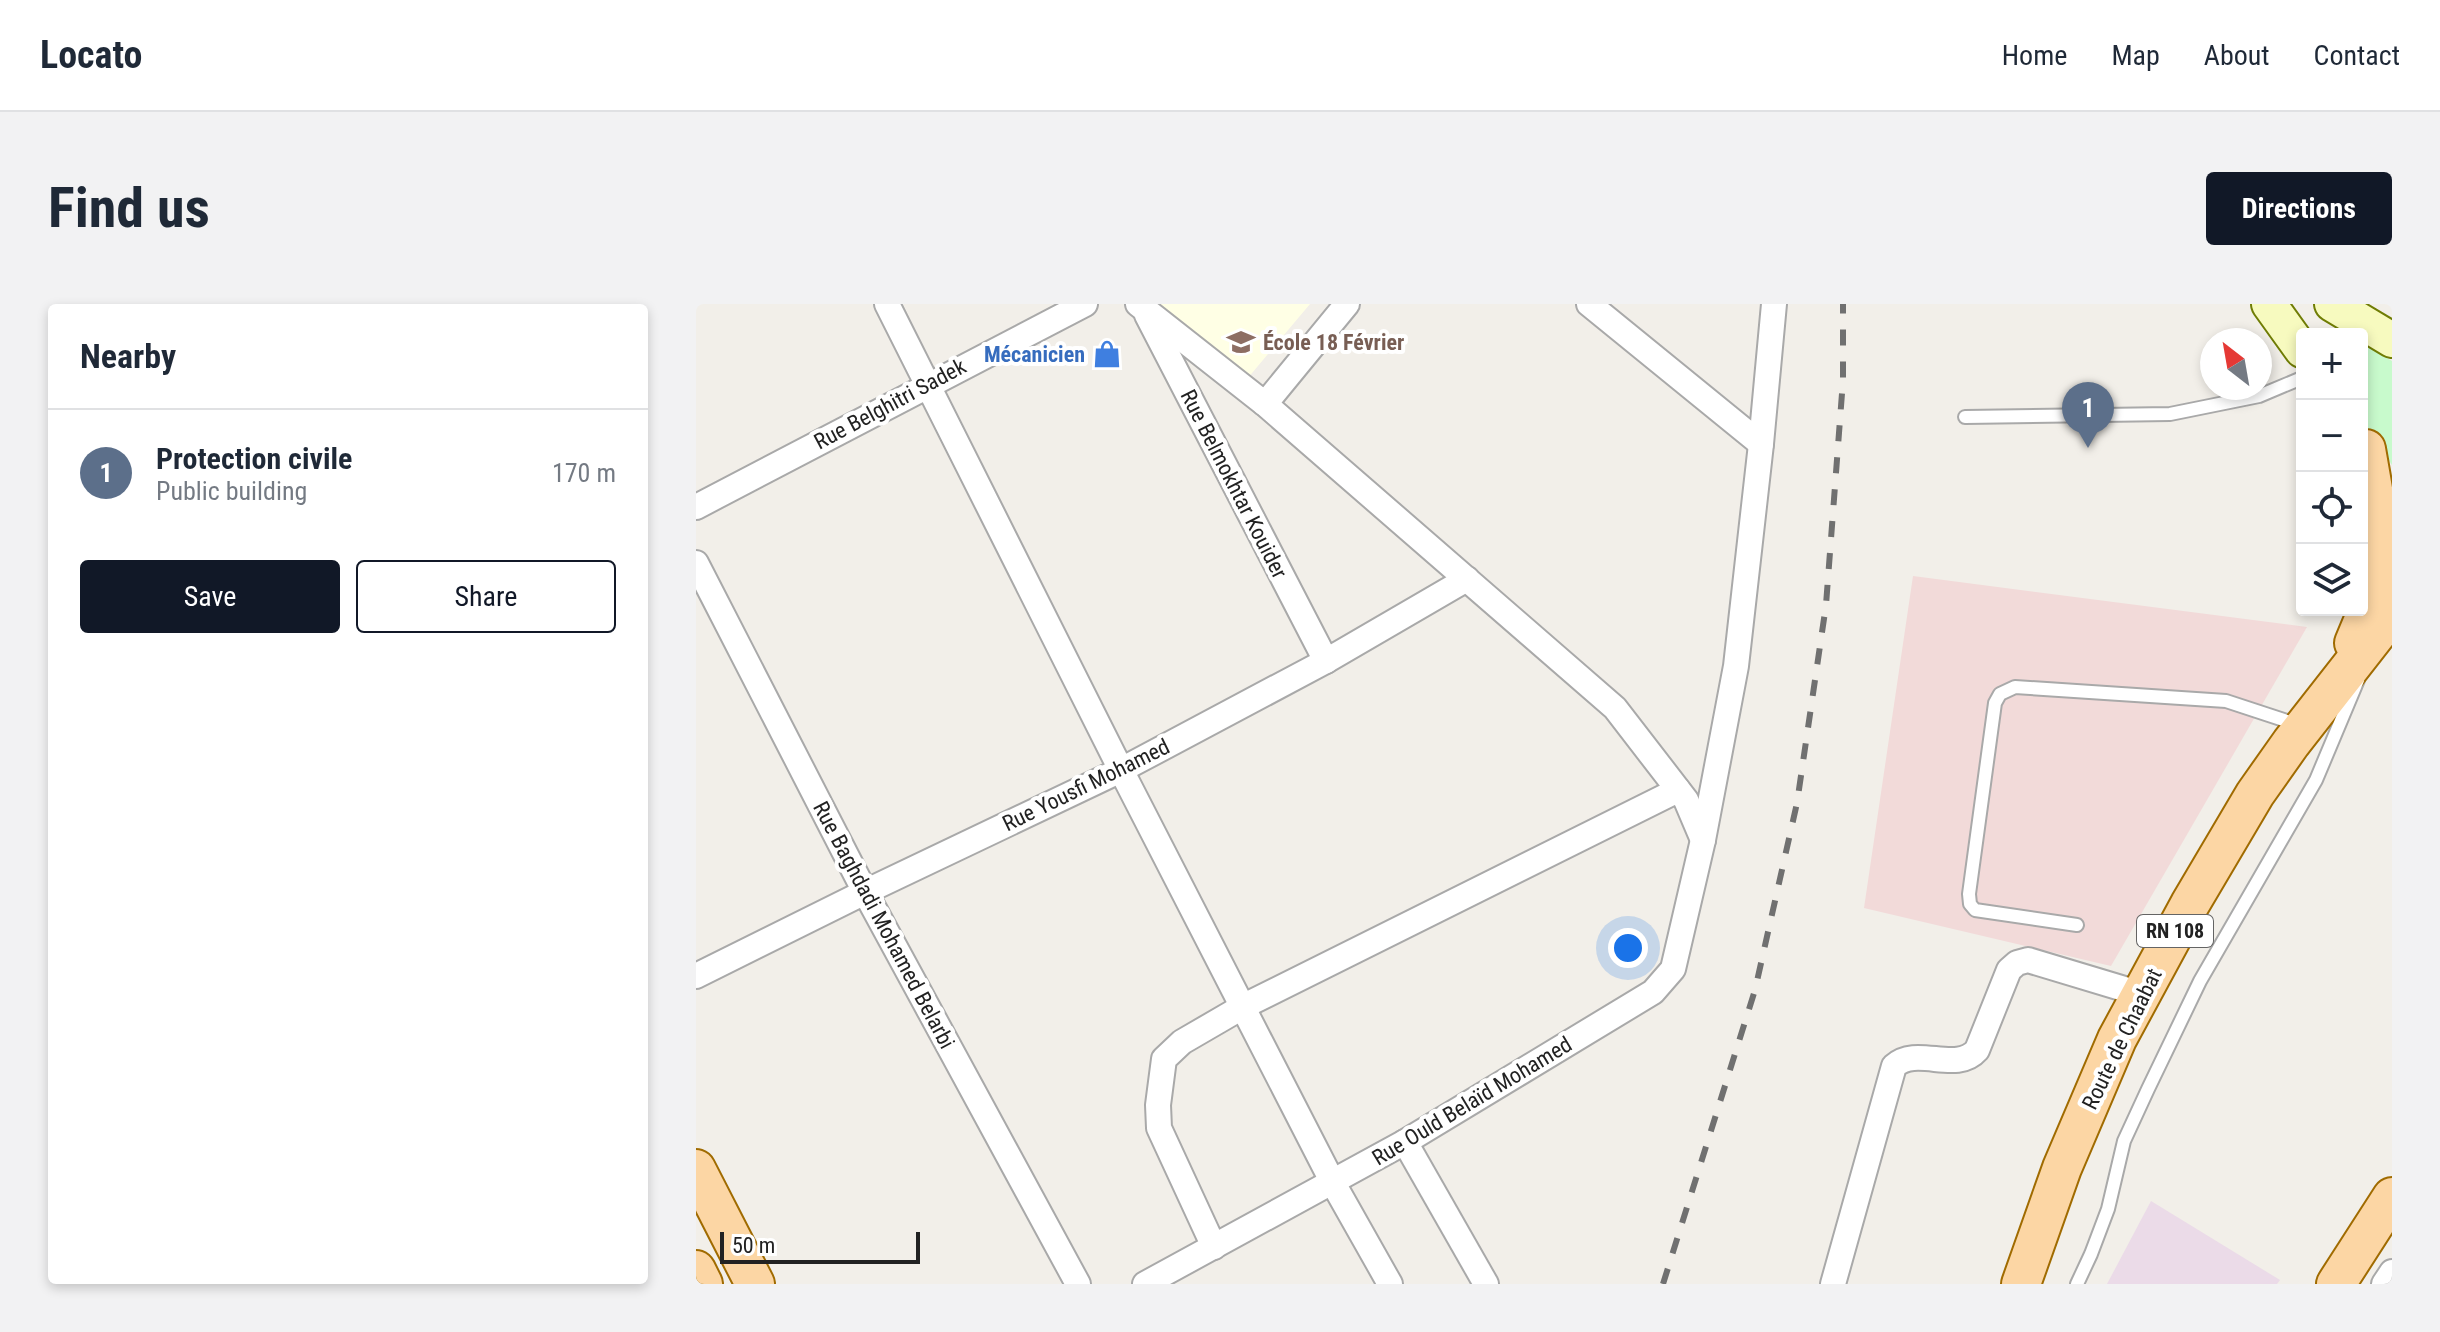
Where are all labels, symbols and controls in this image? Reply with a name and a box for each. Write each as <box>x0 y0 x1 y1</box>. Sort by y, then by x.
text: Locato <box>40 33 142 77</box>
text: Home <box>2002 39 2067 72</box>
text: Map <box>2111 39 2160 72</box>
text: About <box>2204 39 2270 72</box>
text: Contact <box>2314 39 2400 72</box>
button: Directions <box>2206 172 2392 245</box>
text: Find us <box>48 175 210 241</box>
school or university icon: École 18 Février <box>1226 327 1256 357</box>
north arrow <box>2200 328 2272 400</box>
map controls <box>2296 328 2368 616</box>
button: + <box>2296 328 2368 400</box>
place label: École 18 Février <box>1263 330 1404 355</box>
text: Nearby <box>80 336 176 376</box>
shop icon: Mécanicien <box>1092 339 1122 369</box>
place label: Mécanicien <box>984 342 1085 367</box>
street label: Rue Belghitri Sadek <box>810 353 970 454</box>
pin: 1 <box>2062 382 2114 448</box>
street label: Rue Belmokhtar Kouider <box>1176 386 1293 583</box>
button: − <box>2296 400 2368 472</box>
text: Protection civile <box>156 441 352 476</box>
text: 1 <box>99 458 113 488</box>
text: 170 m <box>552 458 616 488</box>
button: locate <box>2296 472 2368 544</box>
text: Public building <box>156 476 307 506</box>
button: layers <box>2296 544 2368 616</box>
button: Save <box>80 560 340 633</box>
button: Share <box>356 560 616 633</box>
street label: Rue Yousfi Mohamed <box>998 734 1174 836</box>
street label: Rue Baghdadi Mohamed Belarbi <box>808 797 960 1053</box>
road number: RN 108 <box>2137 915 2213 947</box>
your location <box>1608 928 1648 968</box>
street label: Route de Chaabat <box>2077 965 2167 1113</box>
street label: Rue Ould Belaïd Mohamed <box>1368 1032 1576 1170</box>
scale bar <box>720 1228 920 1264</box>
text: 50 m <box>732 1233 775 1258</box>

